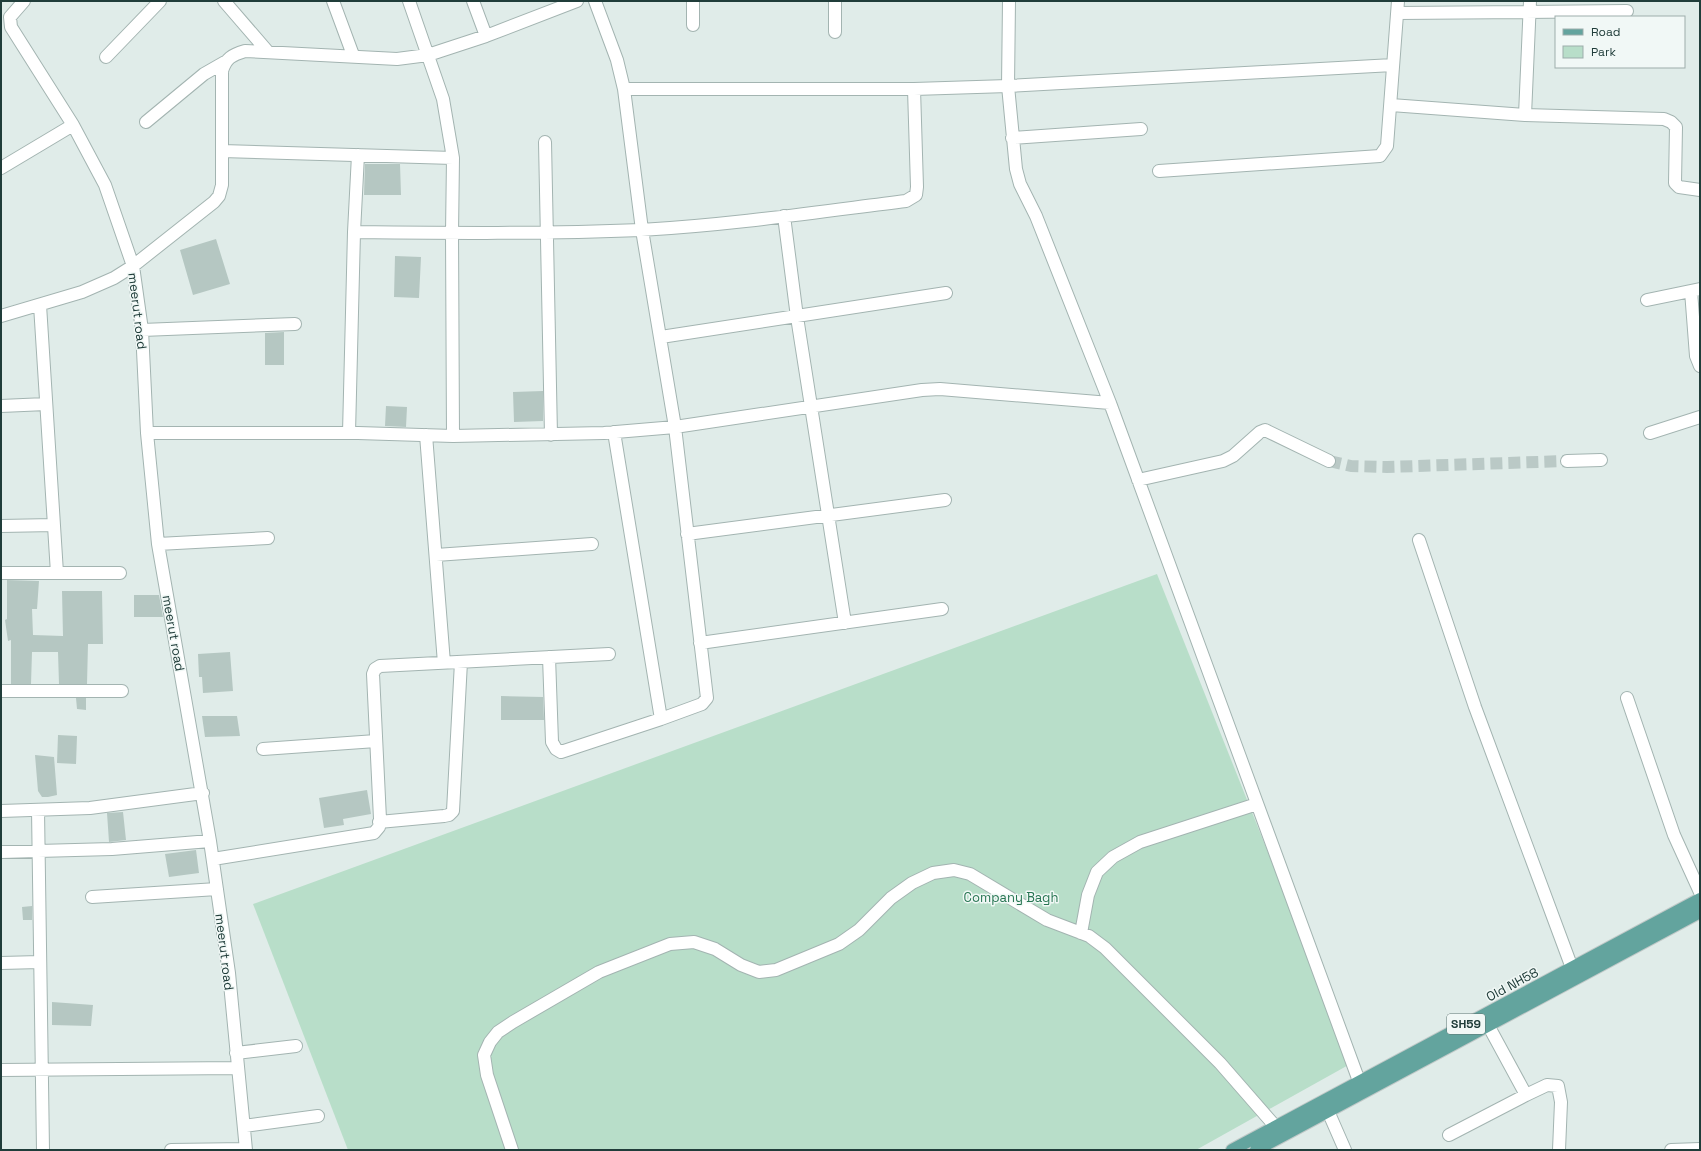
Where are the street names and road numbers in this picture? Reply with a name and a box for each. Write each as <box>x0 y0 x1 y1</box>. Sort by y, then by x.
street label: meerut road <box>124 272 151 350</box>
street label: meerut road <box>158 594 189 673</box>
street label: meerut road <box>211 913 238 991</box>
street label: Old NH58 <box>1483 964 1541 1005</box>
road number: SH59 <box>1447 1014 1485 1034</box>

